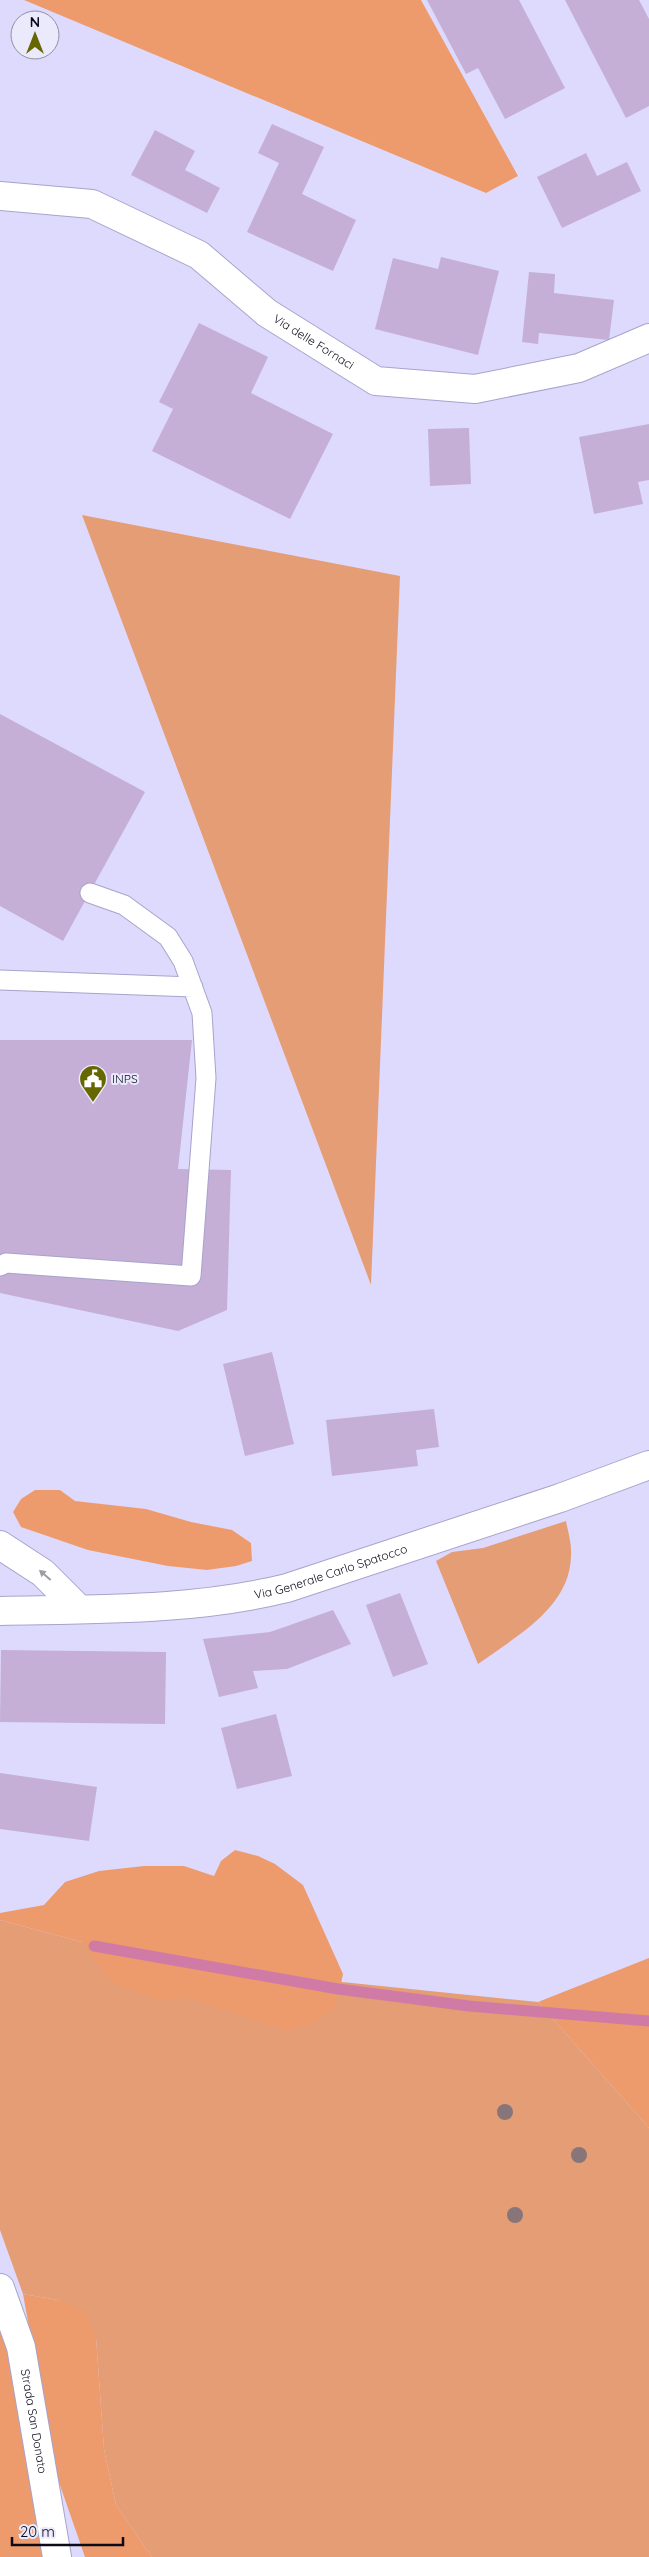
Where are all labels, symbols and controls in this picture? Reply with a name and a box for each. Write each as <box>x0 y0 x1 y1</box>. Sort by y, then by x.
north arrow <box>10 10 60 60</box>
text: N <box>30 13 40 31</box>
street label: Via delle Fornaci <box>271 311 357 372</box>
public building icon: INPS <box>78 1064 108 1103</box>
place label: INPS <box>112 1071 138 1086</box>
street label: Via Generale Carlo Spatocco <box>253 1541 409 1602</box>
one-way arrow <box>39 1569 51 1581</box>
street label: Strada San Donato <box>18 2368 51 2475</box>
scale bar <box>12 2514 124 2546</box>
text: 20 m <box>20 2522 55 2541</box>

